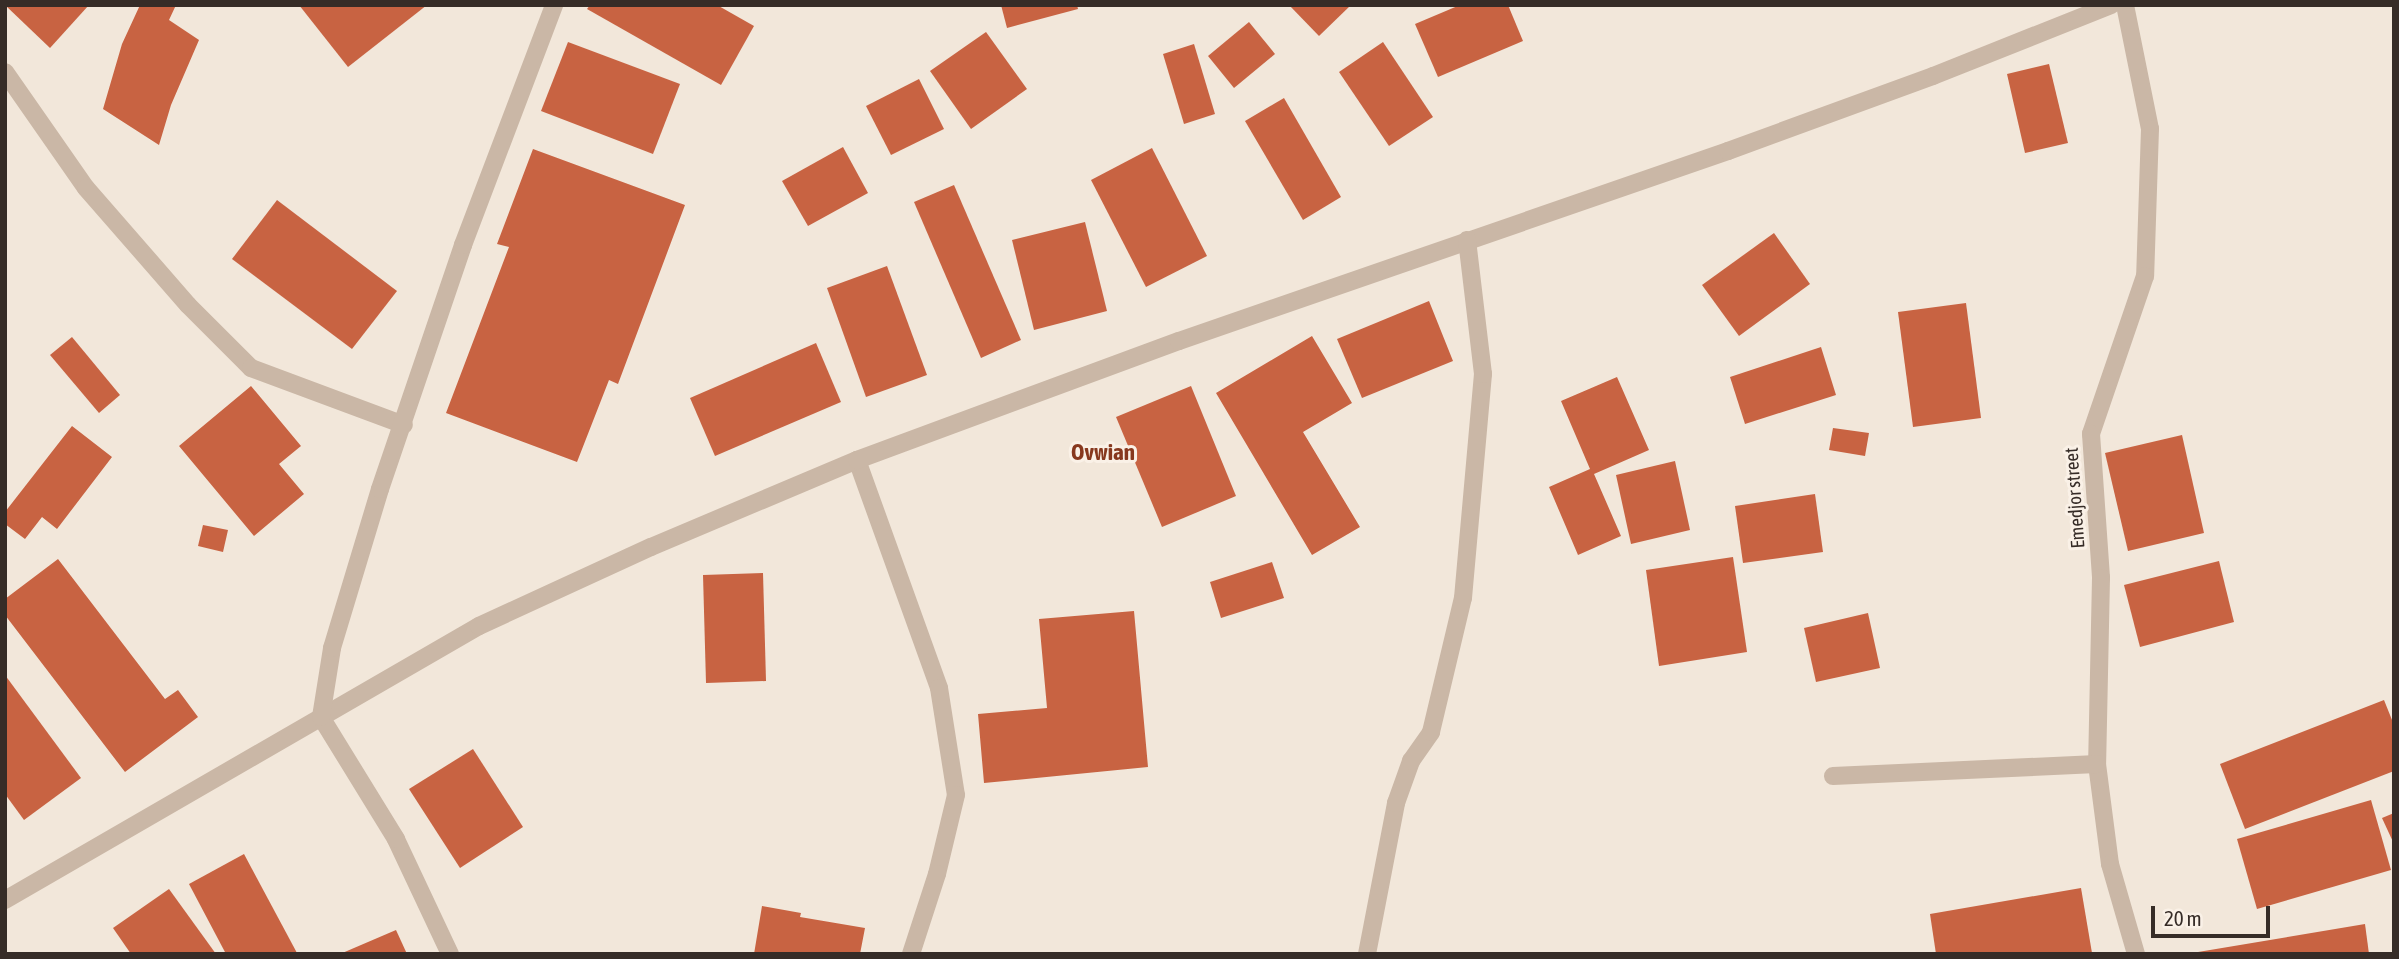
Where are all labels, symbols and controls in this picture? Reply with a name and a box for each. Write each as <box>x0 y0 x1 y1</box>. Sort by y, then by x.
district label: Ovwian <box>1071 438 1135 466</box>
street label: Emedjor street <box>2060 447 2090 549</box>
scale bar <box>2154 892 2273 936</box>
text: 20 m <box>2164 906 2202 930</box>

